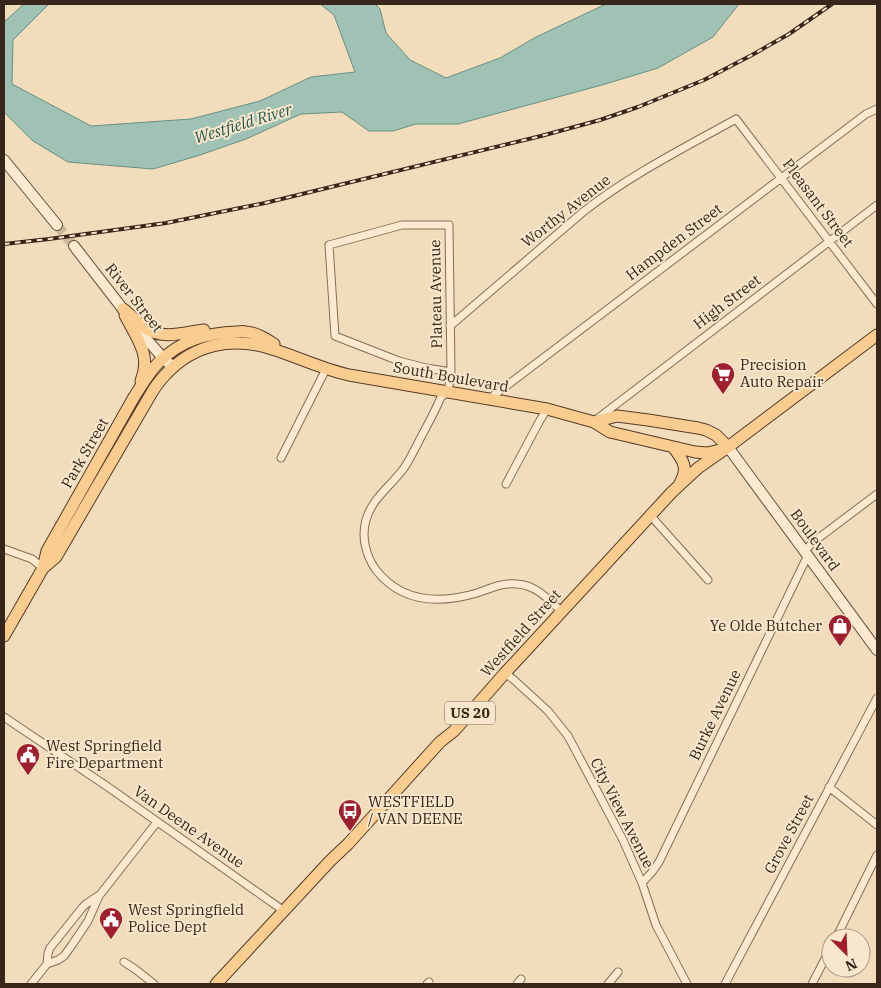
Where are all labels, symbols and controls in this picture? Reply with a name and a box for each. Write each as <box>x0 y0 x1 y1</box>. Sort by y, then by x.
water label: Westfield River <box>192 98 295 147</box>
street label: Pleasant Street <box>779 155 858 251</box>
street label: Worthy Avenue <box>517 170 614 251</box>
street label: Hampden Street <box>622 199 726 284</box>
street label: Plateau Avenue <box>425 239 446 349</box>
street label: River Street <box>101 259 167 336</box>
street label: High Street <box>689 270 764 333</box>
place label: Precision Auto Repair <box>740 355 824 391</box>
street label: South Boulevard <box>392 357 510 396</box>
supermarket icon: Precision Auto Repair <box>710 361 736 395</box>
street label: Park Street <box>57 414 112 491</box>
street label: Boulevard <box>787 505 844 574</box>
street label: Westfield Street <box>476 585 565 680</box>
shop icon: Ye Olde Butcher <box>827 613 853 647</box>
place label: Ye Olde Butcher <box>710 616 822 635</box>
street label: Burke Avenue <box>684 666 745 763</box>
road number: US 20 <box>445 701 495 724</box>
place label: West Springfield Fire Department <box>46 736 163 772</box>
public building icon: West Springfield Fire Department <box>15 742 41 776</box>
street label: City View Avenue <box>586 754 658 871</box>
street label: Van Deene Avenue <box>130 781 248 872</box>
street label: Grove Street <box>760 791 817 877</box>
place label: WESTFIELD / VAN DEENE <box>368 792 463 828</box>
bus stop icon: WESTFIELD / VAN DEENE <box>337 798 363 832</box>
place label: West Springfield Police Dept <box>128 900 244 936</box>
public building icon: West Springfield Police Dept <box>98 906 124 940</box>
north arrow <box>821 928 871 978</box>
text: N <box>843 954 860 975</box>

